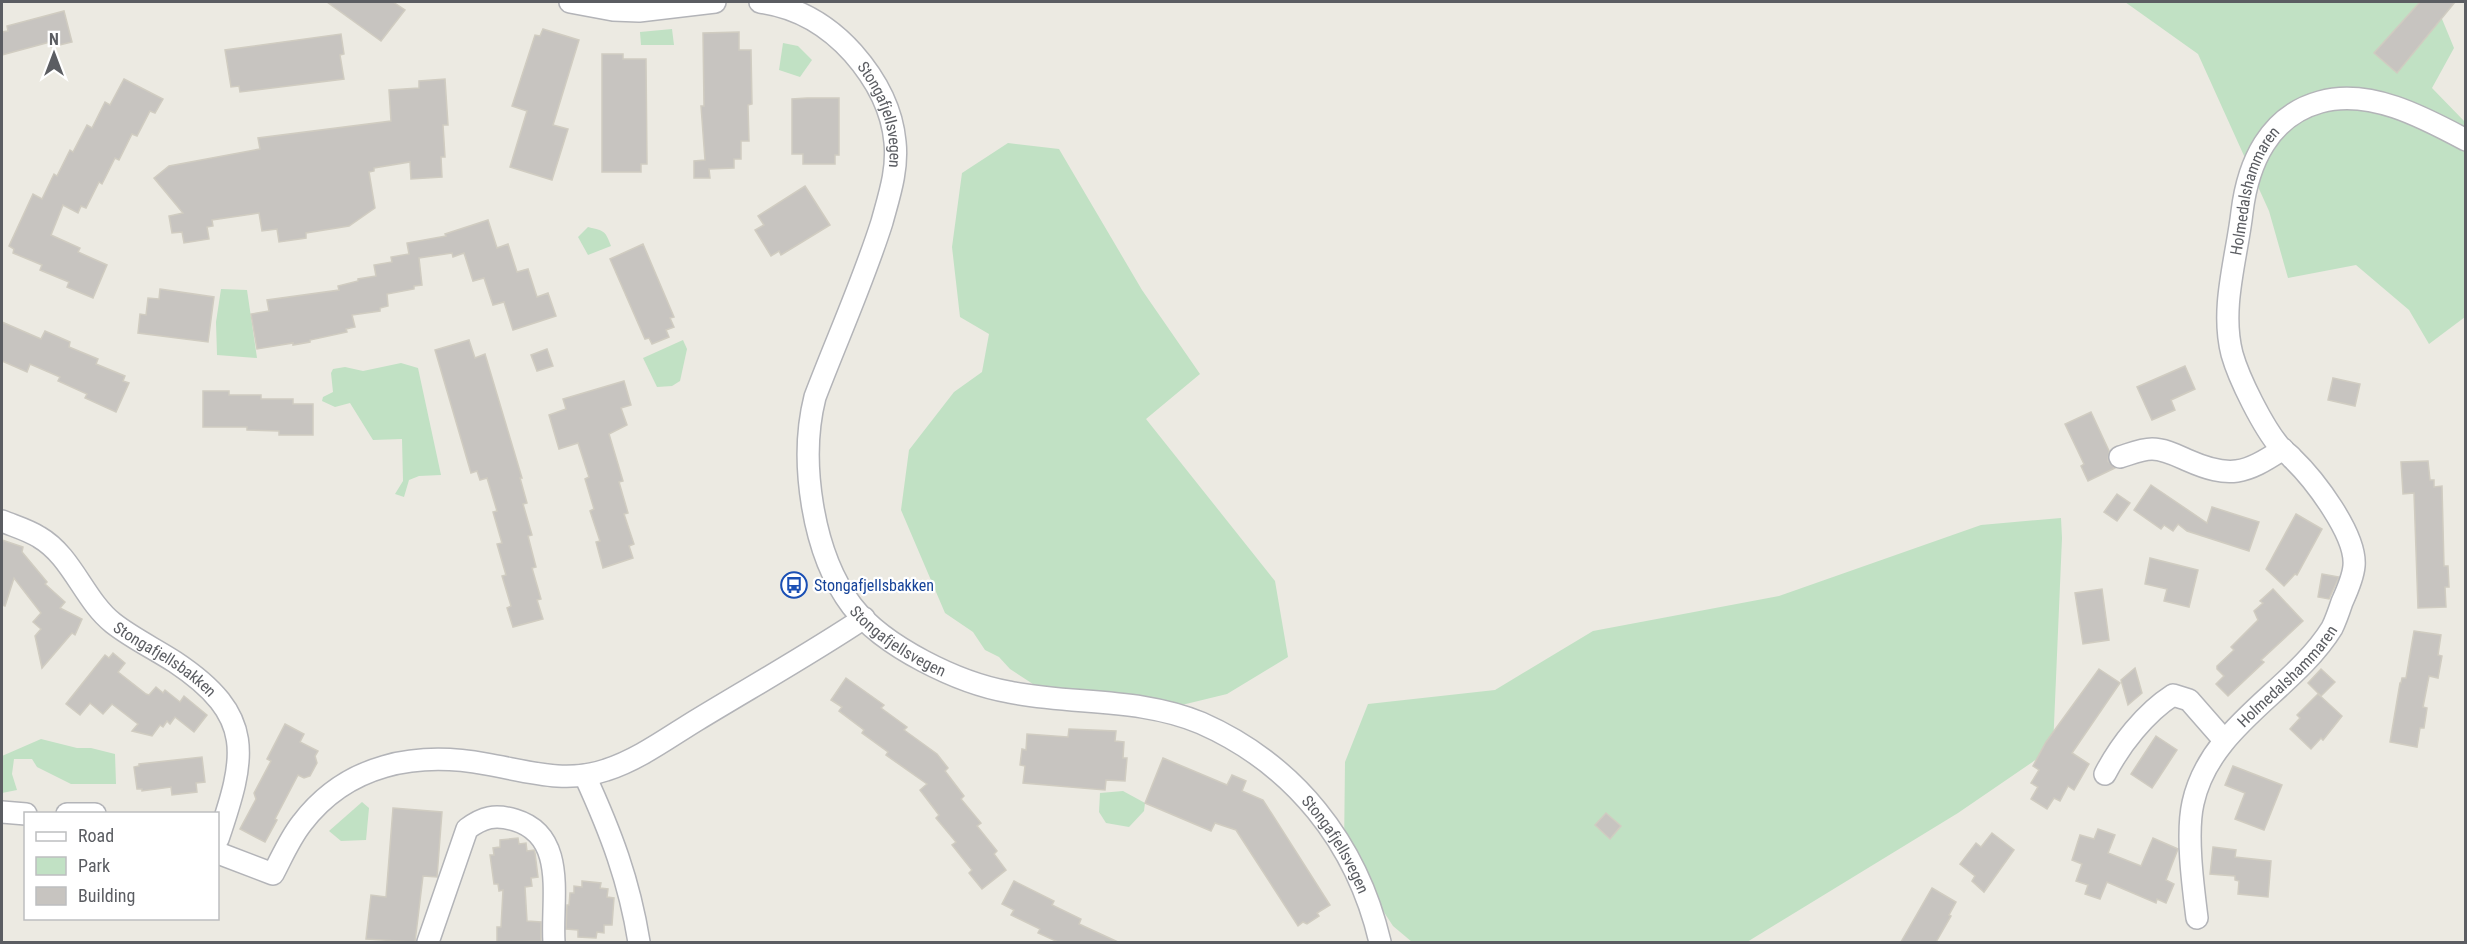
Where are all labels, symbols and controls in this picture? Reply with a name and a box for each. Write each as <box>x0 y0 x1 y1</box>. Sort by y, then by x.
north arrow <box>24 24 84 84</box>
text: N <box>49 30 59 49</box>
street label: Stongafjellsvegen <box>854 58 905 169</box>
street label: Holmedalshammaren <box>2226 123 2283 257</box>
bus stop icon: Stongafjellsbakken <box>779 570 809 600</box>
place label: Stongafjellsbakken <box>814 576 934 595</box>
street label: Stongafjellsvegen <box>846 602 949 681</box>
street label: Stongafjellsbakken <box>110 618 220 701</box>
street label: Holmedalshammaren <box>2233 622 2341 731</box>
street label: Stongafjellsvegen <box>1298 791 1373 896</box>
legend <box>24 812 219 920</box>
text: Road <box>78 825 114 846</box>
text: Park <box>78 855 110 876</box>
text: Building <box>78 885 135 906</box>

